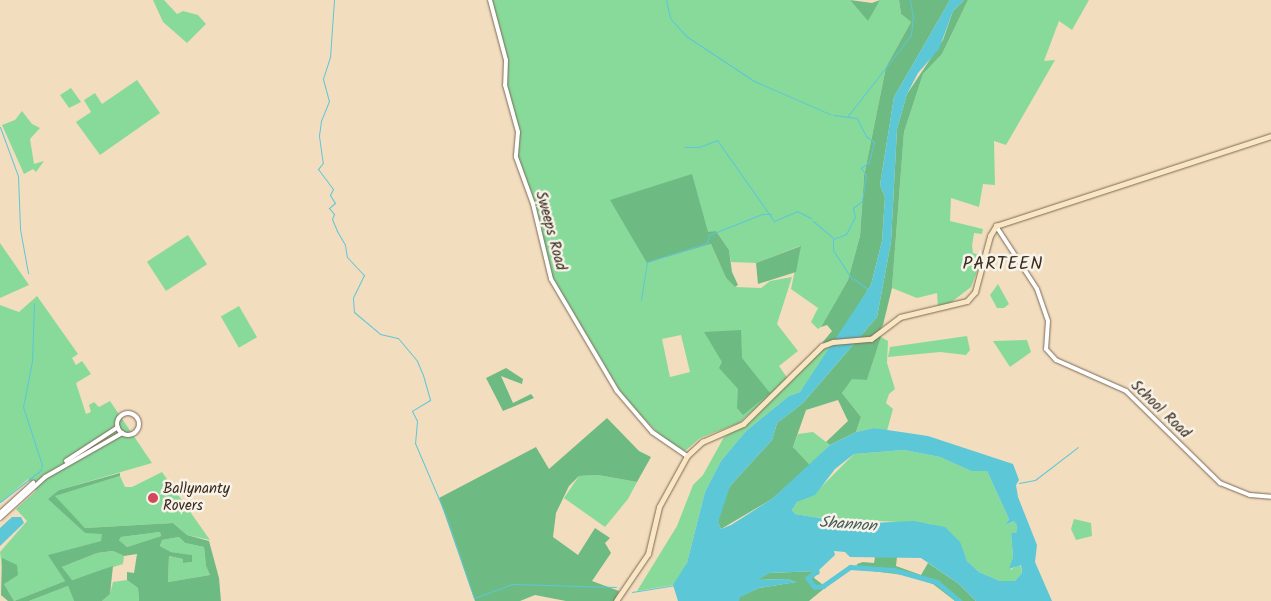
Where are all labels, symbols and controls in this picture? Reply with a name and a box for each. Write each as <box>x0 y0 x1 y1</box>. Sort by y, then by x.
street label: Sweeps Road <box>531 189 569 273</box>
district label: PARTEEN <box>962 254 1044 276</box>
street label: School Road <box>1126 377 1194 443</box>
place label: Ballynanty Rovers <box>163 480 230 515</box>
marker: Ballynanty Rovers <box>147 492 159 504</box>
water label: Shannon <box>819 513 877 537</box>

